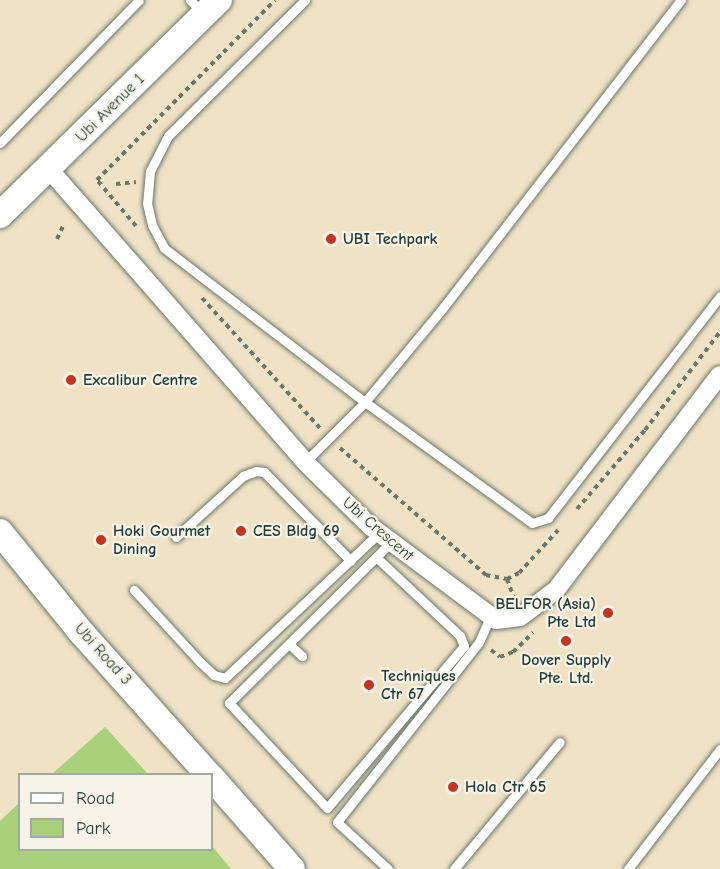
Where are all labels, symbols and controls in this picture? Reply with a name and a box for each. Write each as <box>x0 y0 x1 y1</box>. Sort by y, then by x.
street label: Ubi Avenue 1 <box>72 70 148 146</box>
place label: UBI Techpark <box>343 229 437 249</box>
marker: UBI Techpark <box>324 232 338 246</box>
place label: Excalibur Centre <box>83 370 197 390</box>
marker: Excalibur Centre <box>64 373 78 387</box>
street label: Ubi Crescent <box>338 493 418 565</box>
place label: Hoki Gourmet Dining <box>113 521 210 559</box>
place label: CES Bldg 69 <box>253 521 340 541</box>
marker: CES Bldg 69 <box>234 524 248 538</box>
marker: Hoki Gourmet Dining <box>94 533 108 547</box>
place label: BELFOR (Asia) Pte Ltd <box>496 594 596 632</box>
marker: BELFOR (Asia) Pte Ltd <box>601 606 615 620</box>
street label: Ubi Road 3 <box>70 619 136 689</box>
marker: Dover Supply Pte. Ltd. <box>559 634 573 648</box>
place label: Dover Supply Pte. Ltd. <box>521 650 611 688</box>
place label: Techniques Ctr 67 <box>381 666 456 704</box>
marker: Techniques Ctr 67 <box>362 678 376 692</box>
legend <box>18 773 213 851</box>
place label: Hola Ctr 65 <box>465 777 546 797</box>
marker: Hola Ctr 65 <box>446 780 460 794</box>
text: Road <box>76 788 115 809</box>
text: Park <box>76 818 110 839</box>

